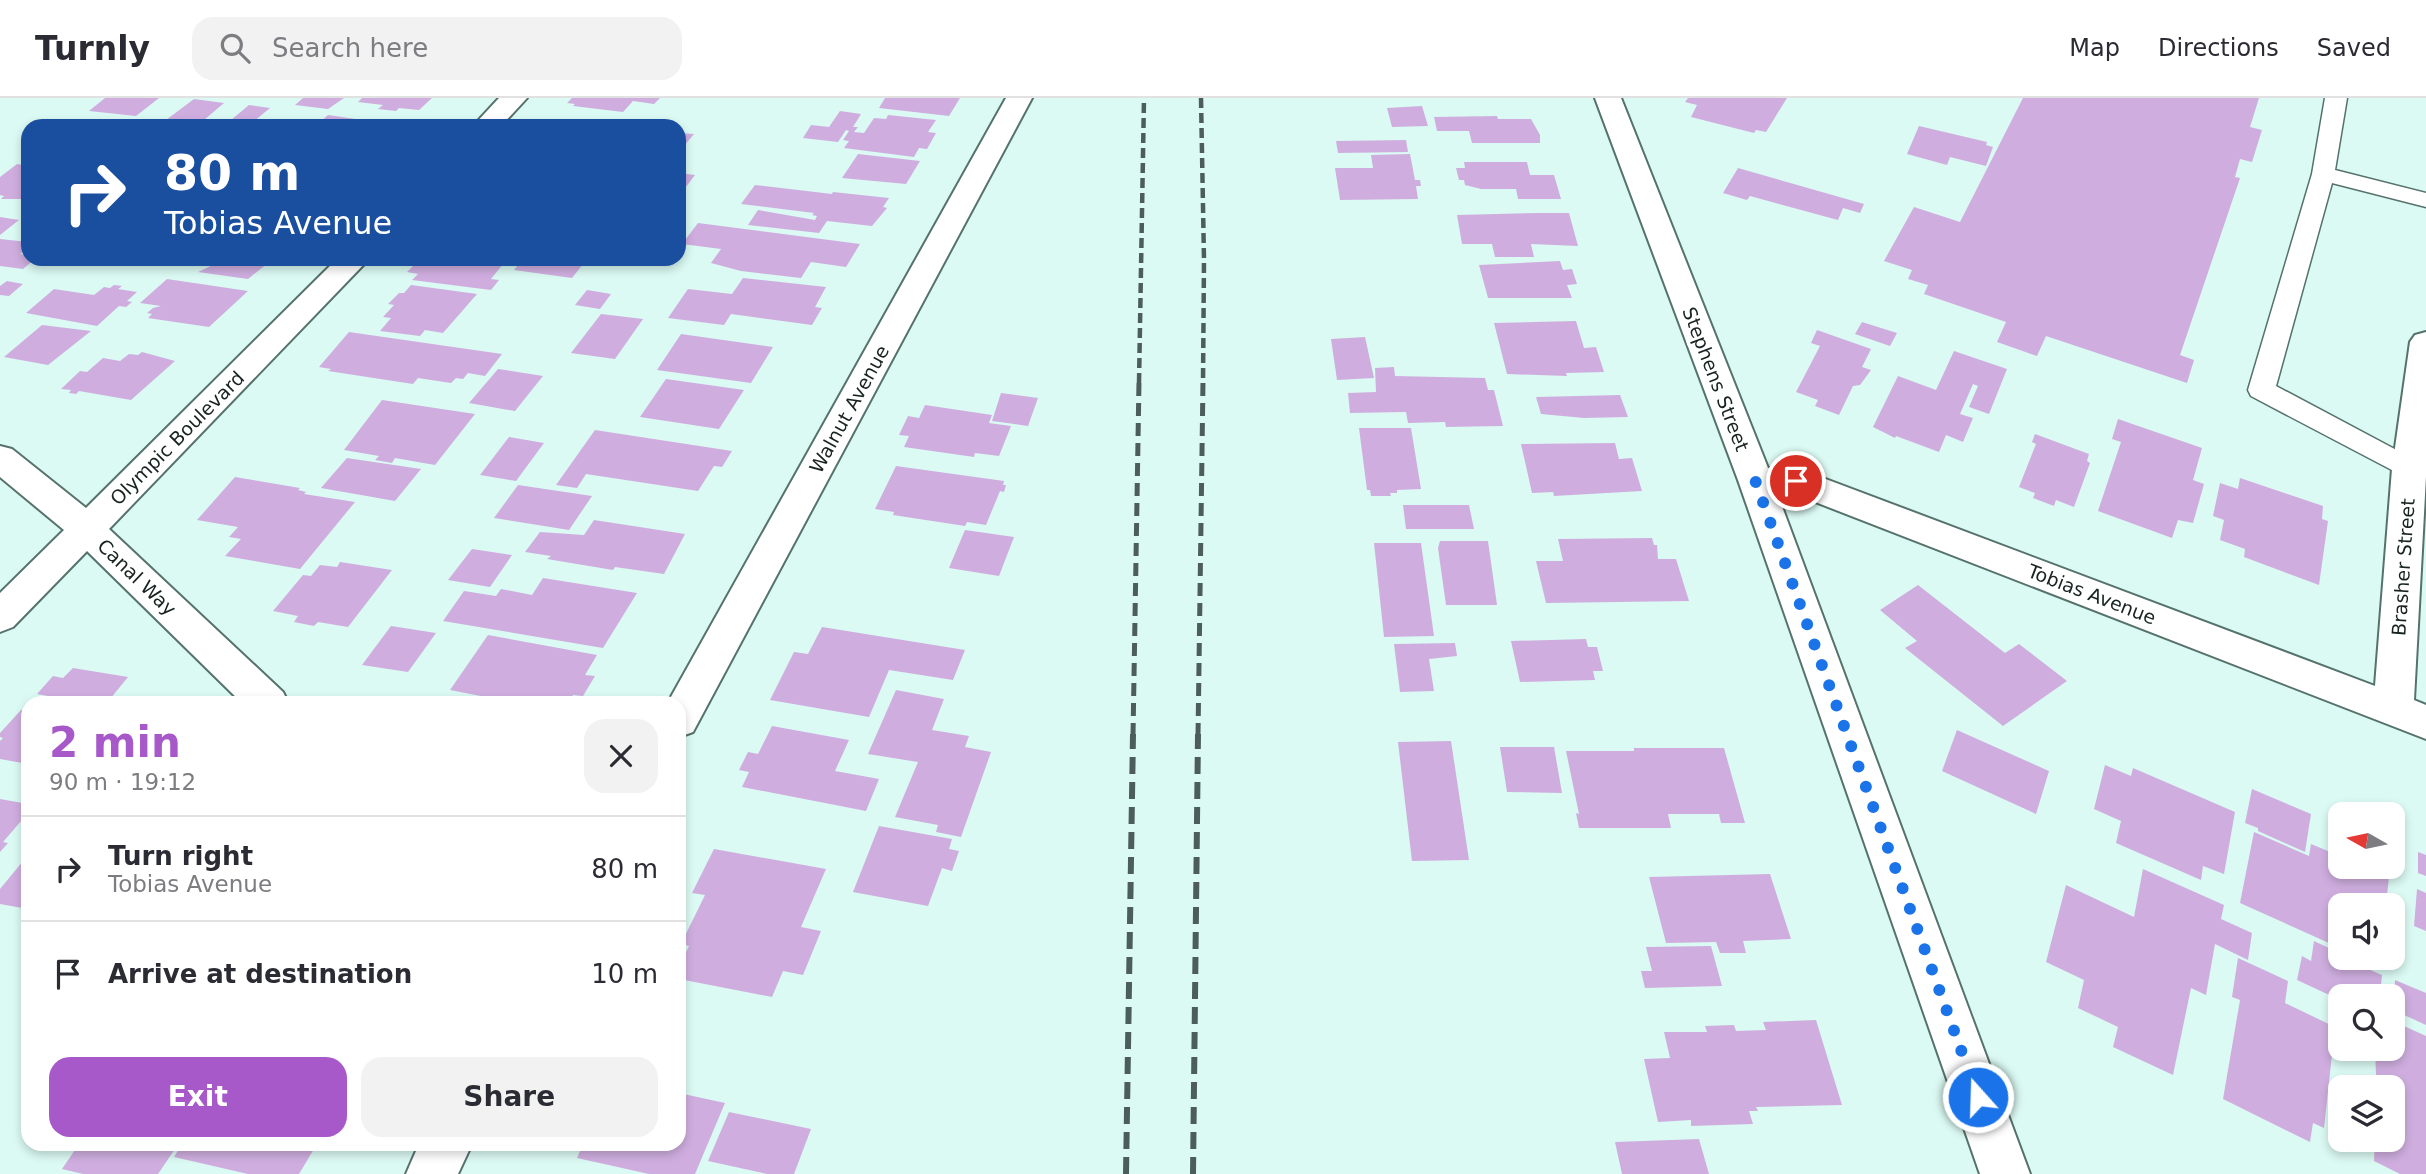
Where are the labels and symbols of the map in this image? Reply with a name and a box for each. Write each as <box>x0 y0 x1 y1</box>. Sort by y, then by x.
street label: Stephens Street <box>1678 304 1754 454</box>
street label: Walnut Avenue <box>805 341 893 477</box>
street label: Olympic Boulevard <box>106 367 248 509</box>
pin <box>1766 451 1826 511</box>
street label: Brasher Street <box>2387 498 2419 636</box>
street label: Canal Way <box>93 534 181 620</box>
street label: Tobias Avenue <box>2024 559 2159 629</box>
north arrow <box>2328 802 2404 878</box>
position arrow <box>1941 1060 2015 1134</box>

